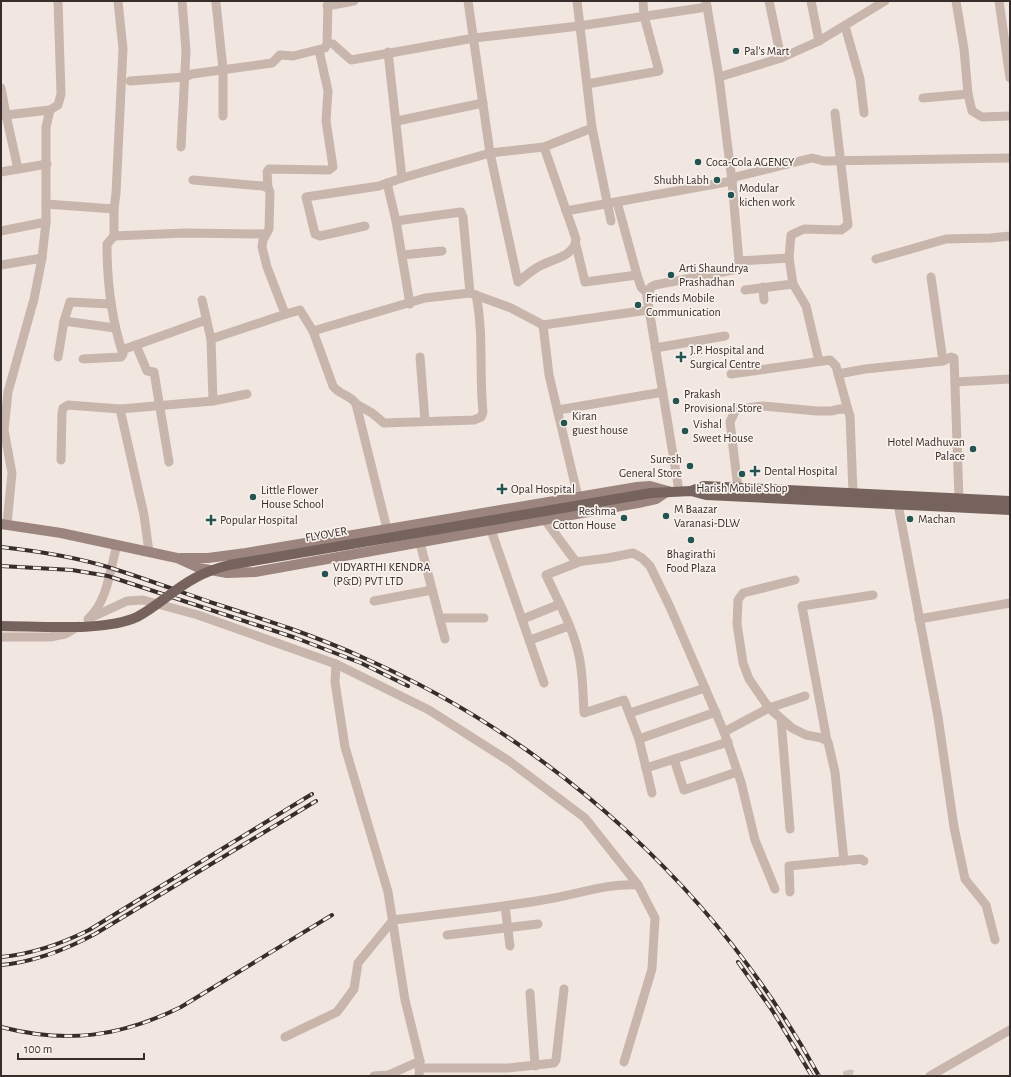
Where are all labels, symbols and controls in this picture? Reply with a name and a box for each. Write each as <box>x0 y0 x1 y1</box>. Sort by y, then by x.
place label: Pal's Mart <box>744 45 789 57</box>
marker: Pal's Mart <box>731 46 741 56</box>
place label: Coca-Cola AGENCY <box>706 156 795 168</box>
marker: Coca-Cola AGENCY <box>693 157 703 167</box>
place label: Shubh Labh <box>654 174 709 186</box>
marker: Shubh Labh <box>712 175 722 185</box>
place label: Modular kichen work <box>739 182 796 208</box>
marker: Modular kichen work <box>726 190 736 200</box>
place label: Arti Shaundrya Prashadhan <box>679 262 749 288</box>
marker: Arti Shaundrya Prashadhan <box>666 270 676 280</box>
place label: Friends Mobile Communication <box>646 292 721 318</box>
marker: Friends Mobile Communication <box>633 300 643 310</box>
place label: J.P. Hospital and Surgical Centre <box>690 344 764 370</box>
marker: J.P. Hospital and Surgical Centre <box>675 351 687 363</box>
place label: Prakash Provisional Store <box>684 388 762 414</box>
marker: Prakash Provisional Store <box>671 396 681 406</box>
place label: Kiran guest house <box>572 410 628 436</box>
marker: Kiran guest house <box>559 418 569 428</box>
place label: Vishal Sweet House <box>693 418 753 444</box>
marker: Vishal Sweet House <box>680 426 690 436</box>
place label: Hotel Madhuvan Palace <box>887 436 965 462</box>
marker: Hotel Madhuvan Palace <box>968 444 978 454</box>
place label: Suresh General Store <box>619 453 682 479</box>
marker: Suresh General Store <box>685 461 695 471</box>
marker: Dental Hospital <box>749 465 761 477</box>
place label: Dental Hospital <box>764 465 837 477</box>
marker: Harish Mobile Shop <box>737 469 747 479</box>
place label: Harish Mobile Shop <box>696 482 788 494</box>
marker: Opal Hospital <box>496 483 508 495</box>
place label: Opal Hospital <box>511 483 575 495</box>
place label: Little Flower House School <box>261 484 324 510</box>
marker: Little Flower House School <box>248 492 258 502</box>
place label: M Baazar Varanasi-DLW <box>674 503 740 529</box>
place label: Reshma Cotton House <box>553 505 616 531</box>
marker: M Baazar Varanasi-DLW <box>661 511 671 521</box>
marker: Reshma Cotton House <box>619 513 629 523</box>
place label: Machan <box>918 513 955 525</box>
marker: Popular Hospital <box>205 514 217 526</box>
place label: Popular Hospital <box>220 514 298 526</box>
marker: Machan <box>905 514 915 524</box>
street label: FLYOVER <box>304 524 348 544</box>
marker: Bhagirathi Food Plaza <box>686 535 696 545</box>
place label: Bhagirathi Food Plaza <box>666 548 716 574</box>
place label: VIDYARTHI KENDRA (P&D) PVT LTD <box>333 561 430 587</box>
marker: VIDYARTHI KENDRA (P&D) PVT LTD <box>320 569 330 579</box>
scale bar <box>18 1035 144 1061</box>
text: 100 m <box>24 1043 52 1055</box>

